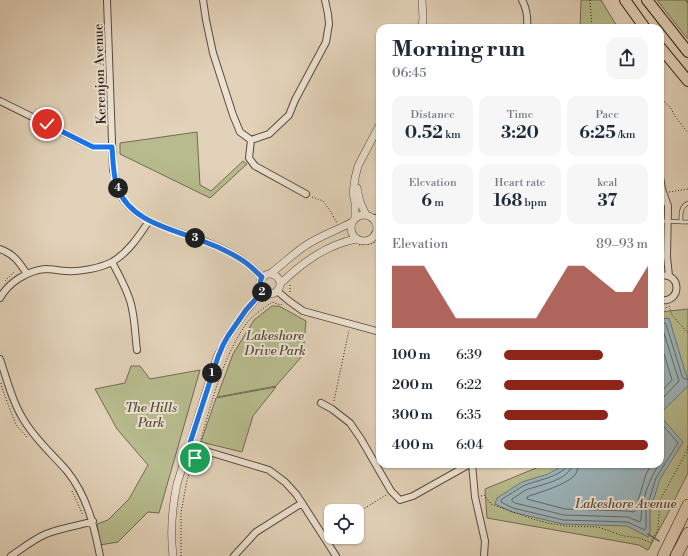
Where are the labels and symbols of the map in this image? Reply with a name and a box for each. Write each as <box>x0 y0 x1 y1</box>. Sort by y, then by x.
street label: Kerenjon Avenue <box>90 23 110 125</box>
pin <box>30 107 64 141</box>
pin: 4 <box>108 178 128 198</box>
pin: 3 <box>185 228 205 248</box>
pin: 2 <box>252 282 272 302</box>
park label: Lakeshore Drive Park <box>243 328 306 359</box>
pin: 1 <box>202 363 222 383</box>
park label: The Hills Park <box>125 400 177 431</box>
pin <box>178 441 212 475</box>
park label: Lakeshore Avenue <box>574 496 677 512</box>

